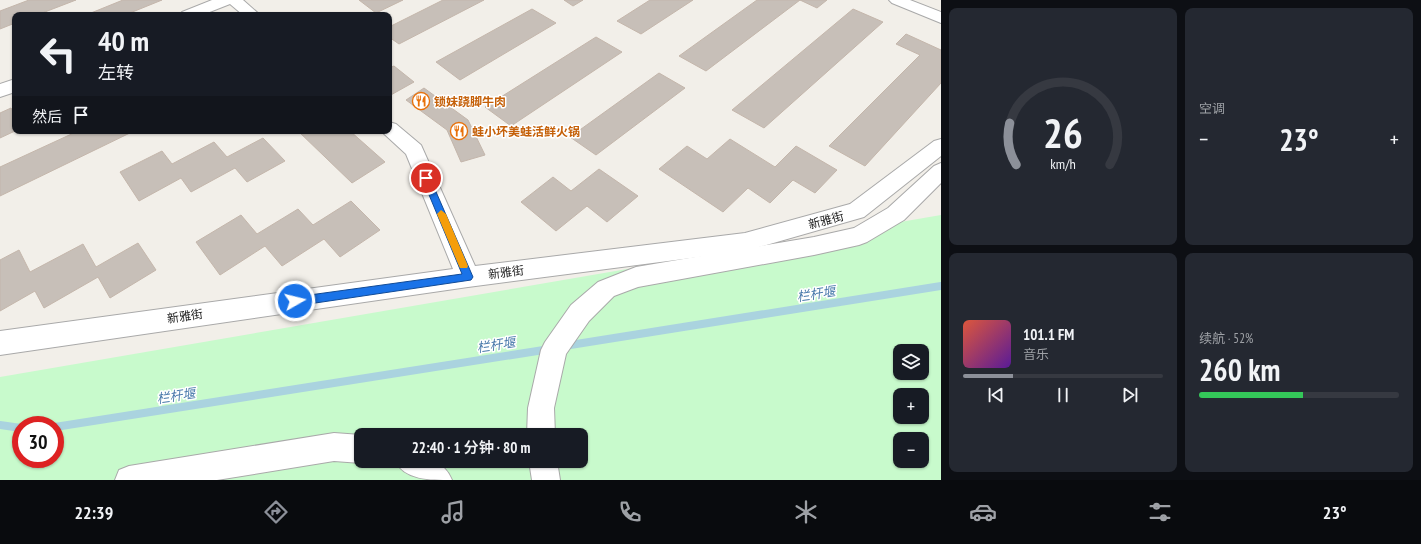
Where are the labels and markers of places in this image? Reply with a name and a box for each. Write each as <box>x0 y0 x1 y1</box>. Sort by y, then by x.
restaurant icon: 锁妹跷脚牛肉 <box>411 91 431 111</box>
place label: 锁妹跷脚牛肉 <box>434 94 506 109</box>
restaurant icon: 蛙小坏美蛙活鲜火锅 <box>449 121 469 141</box>
place label: 蛙小坏美蛙活鲜火锅 <box>472 124 580 139</box>
pin <box>409 161 443 195</box>

